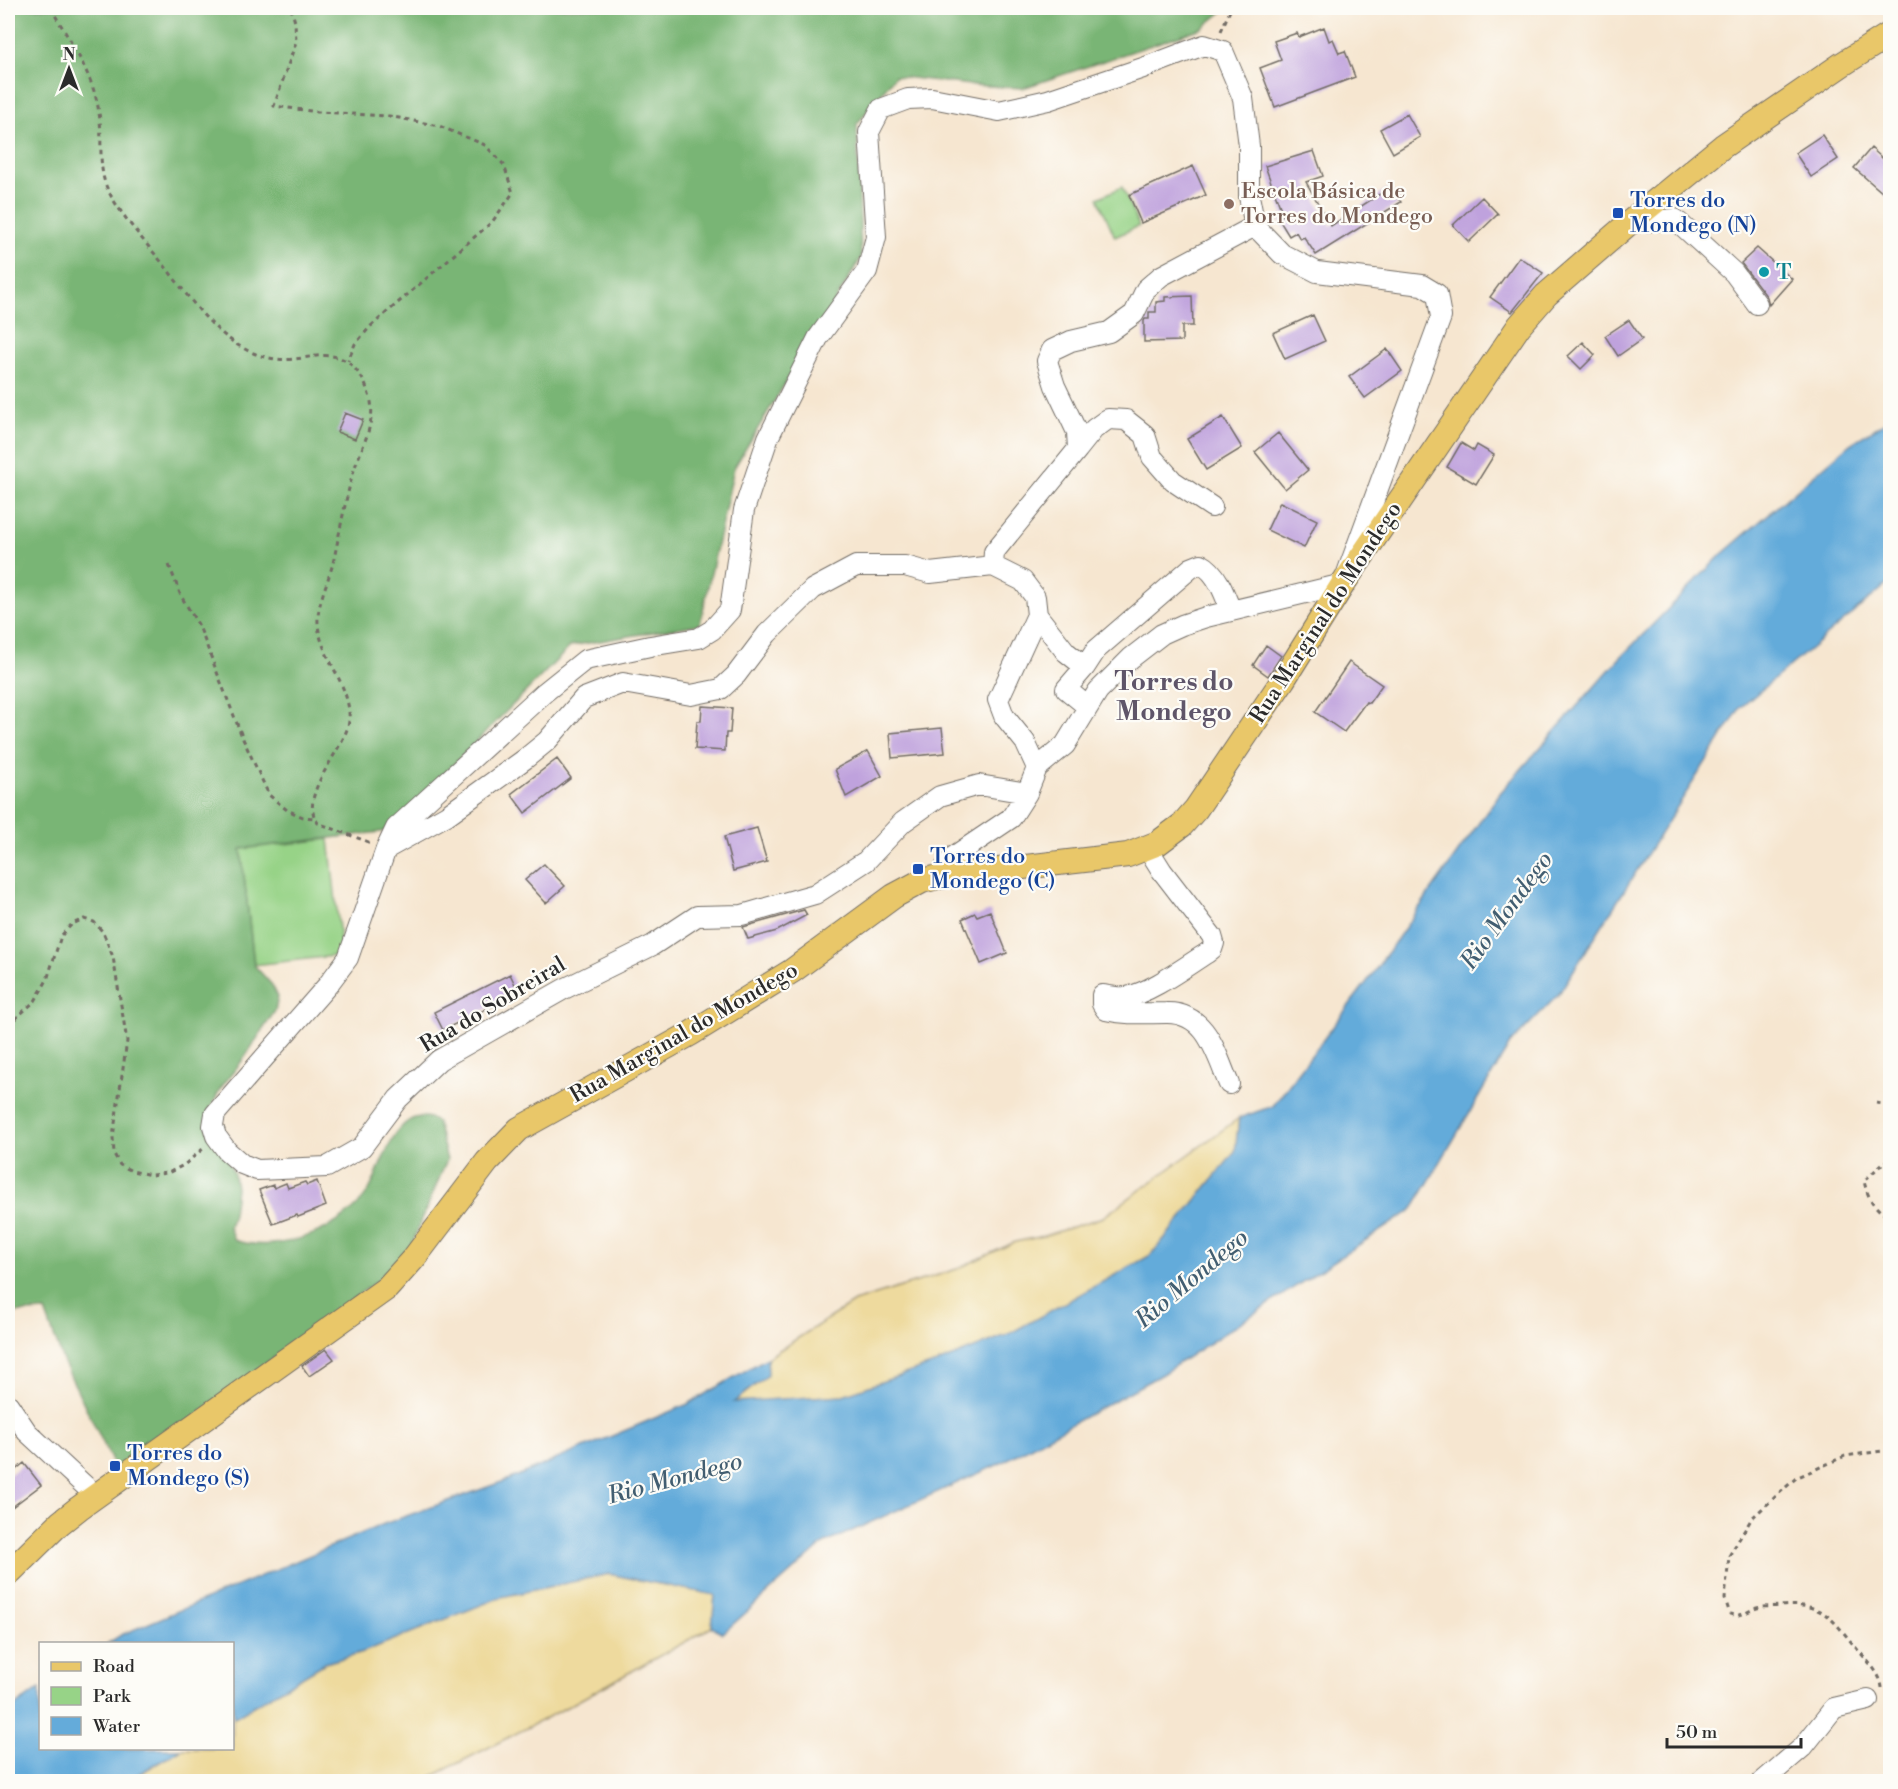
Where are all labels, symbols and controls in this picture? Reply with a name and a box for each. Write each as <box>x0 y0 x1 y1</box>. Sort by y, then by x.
north arrow <box>39 39 99 99</box>
text: N <box>63 45 76 65</box>
place label: Escola Básica de Torres do Mondego <box>1241 178 1433 230</box>
place label: Torres do Mondego (N) <box>1630 187 1757 239</box>
marker: Escola Básica de Torres do Mondego <box>1222 197 1236 211</box>
marker: Torres do Mondego (N) <box>1611 206 1625 220</box>
place label: T <box>1776 259 1792 286</box>
marker: T <box>1757 265 1771 279</box>
street label: Rua Marginal do Mondego <box>1244 497 1408 729</box>
district label: Torres do Mondego <box>1114 666 1234 728</box>
place label: Torres do Mondego (C) <box>930 843 1056 895</box>
water label: Rio Mondego <box>1454 846 1560 977</box>
marker: Torres do Mondego (C) <box>911 862 925 876</box>
street label: Rua do Sobreiral <box>415 951 571 1059</box>
street label: Rua Marginal do Mondego <box>565 957 803 1109</box>
water label: Rio Mondego <box>1129 1223 1255 1336</box>
place label: Torres do Mondego (S) <box>127 1440 250 1492</box>
water label: Rio Mondego <box>603 1447 746 1512</box>
marker: Torres do Mondego (S) <box>108 1459 122 1473</box>
legend <box>39 1642 234 1750</box>
text: Road <box>93 1655 136 1678</box>
text: Park <box>93 1685 132 1708</box>
scale bar <box>1667 1711 1800 1749</box>
text: Water <box>92 1715 141 1738</box>
text: 50 m <box>1676 1721 1718 1744</box>

